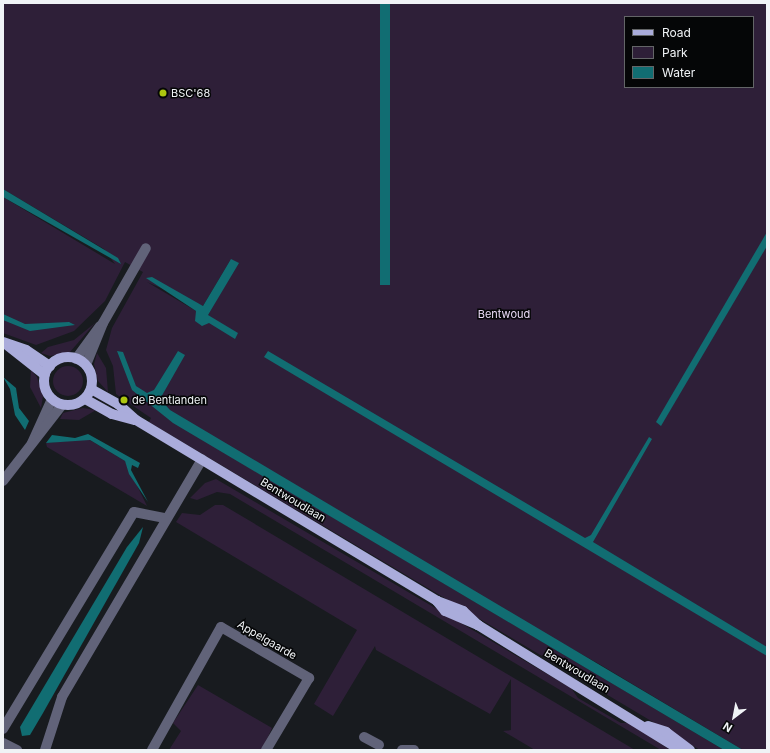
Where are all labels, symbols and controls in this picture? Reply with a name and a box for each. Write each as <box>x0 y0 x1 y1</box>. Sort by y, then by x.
legend <box>624 16 754 88</box>
text: Road <box>662 25 691 40</box>
text: Park <box>662 45 688 60</box>
text: Water <box>662 65 695 80</box>
place label: BSC'68 <box>171 86 210 100</box>
marker: BSC'68 <box>158 88 168 98</box>
park label: Bentwoud <box>478 307 530 321</box>
place label: de Bentlanden <box>132 393 207 407</box>
marker: de Bentlanden <box>119 395 129 405</box>
street label: Bentwoudlaan <box>258 475 328 525</box>
street label: Appelgaarde <box>235 618 299 662</box>
street label: Bentwoudlaan <box>542 646 612 696</box>
north arrow <box>714 697 754 737</box>
text: N <box>720 719 735 735</box>

